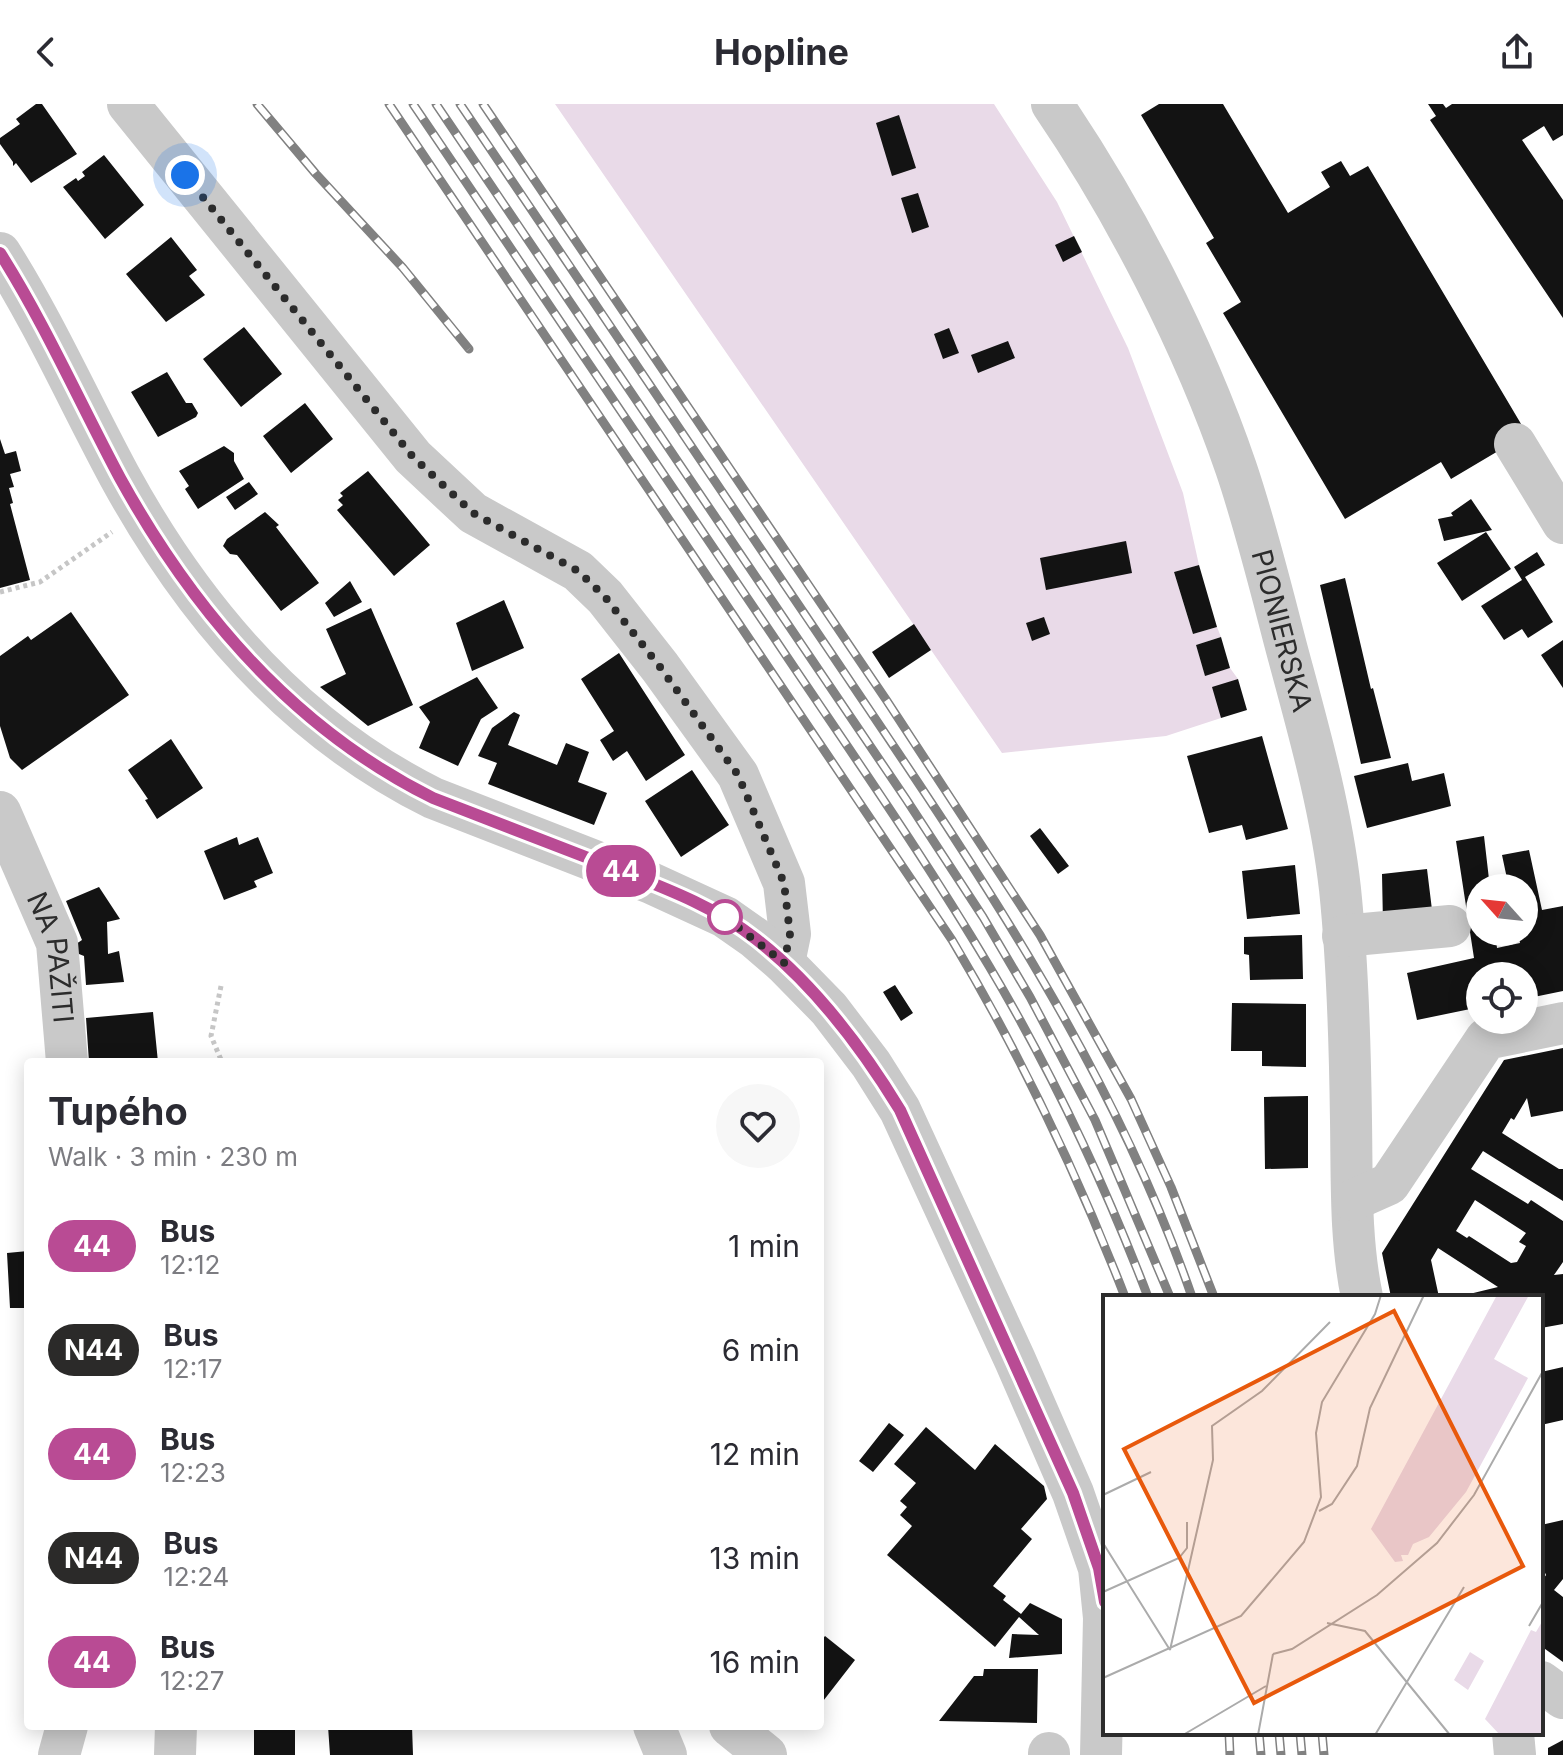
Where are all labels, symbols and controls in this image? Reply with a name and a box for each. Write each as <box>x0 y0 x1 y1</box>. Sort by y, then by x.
icon: back <box>24 30 68 74</box>
text: Hopline <box>714 30 849 74</box>
icon: share <box>1495 30 1539 74</box>
your location <box>165 155 205 195</box>
street label: PIONIERSKA <box>1244 546 1320 715</box>
line badge: 44 <box>585 845 657 897</box>
text: 44 <box>602 854 640 888</box>
north arrow <box>1466 874 1538 946</box>
map controls <box>1466 874 1538 1034</box>
street label: NA PAŽITI <box>20 887 81 1024</box>
unlabelled marker <box>708 900 742 934</box>
button: locate <box>1466 962 1538 1034</box>
button: heart <box>716 1084 800 1168</box>
text: Tupého <box>48 1088 188 1134</box>
text: Walk · 3 min · 230 m <box>48 1141 298 1172</box>
text: Bus <box>160 1213 215 1249</box>
text: 1 min <box>728 1228 800 1264</box>
text: 44 <box>73 1229 111 1263</box>
text: 12:12 <box>160 1249 220 1280</box>
inset map <box>1103 1295 1543 1735</box>
text: Bus <box>163 1317 219 1353</box>
text: 6 min <box>722 1332 800 1368</box>
text: N44 <box>64 1333 123 1367</box>
text: 12:17 <box>163 1353 222 1384</box>
text: Bus <box>160 1421 215 1457</box>
text: 12 min <box>710 1436 800 1472</box>
text: 44 <box>73 1437 111 1471</box>
text: 12:23 <box>160 1457 226 1488</box>
text: Bus <box>163 1525 219 1561</box>
text: 13 min <box>710 1540 800 1576</box>
text: N44 <box>64 1541 123 1575</box>
text: 12:24 <box>163 1561 229 1592</box>
text: Bus <box>160 1629 215 1665</box>
text: 16 min <box>709 1644 800 1680</box>
text: 44 <box>73 1645 111 1679</box>
text: 12:27 <box>160 1665 225 1696</box>

